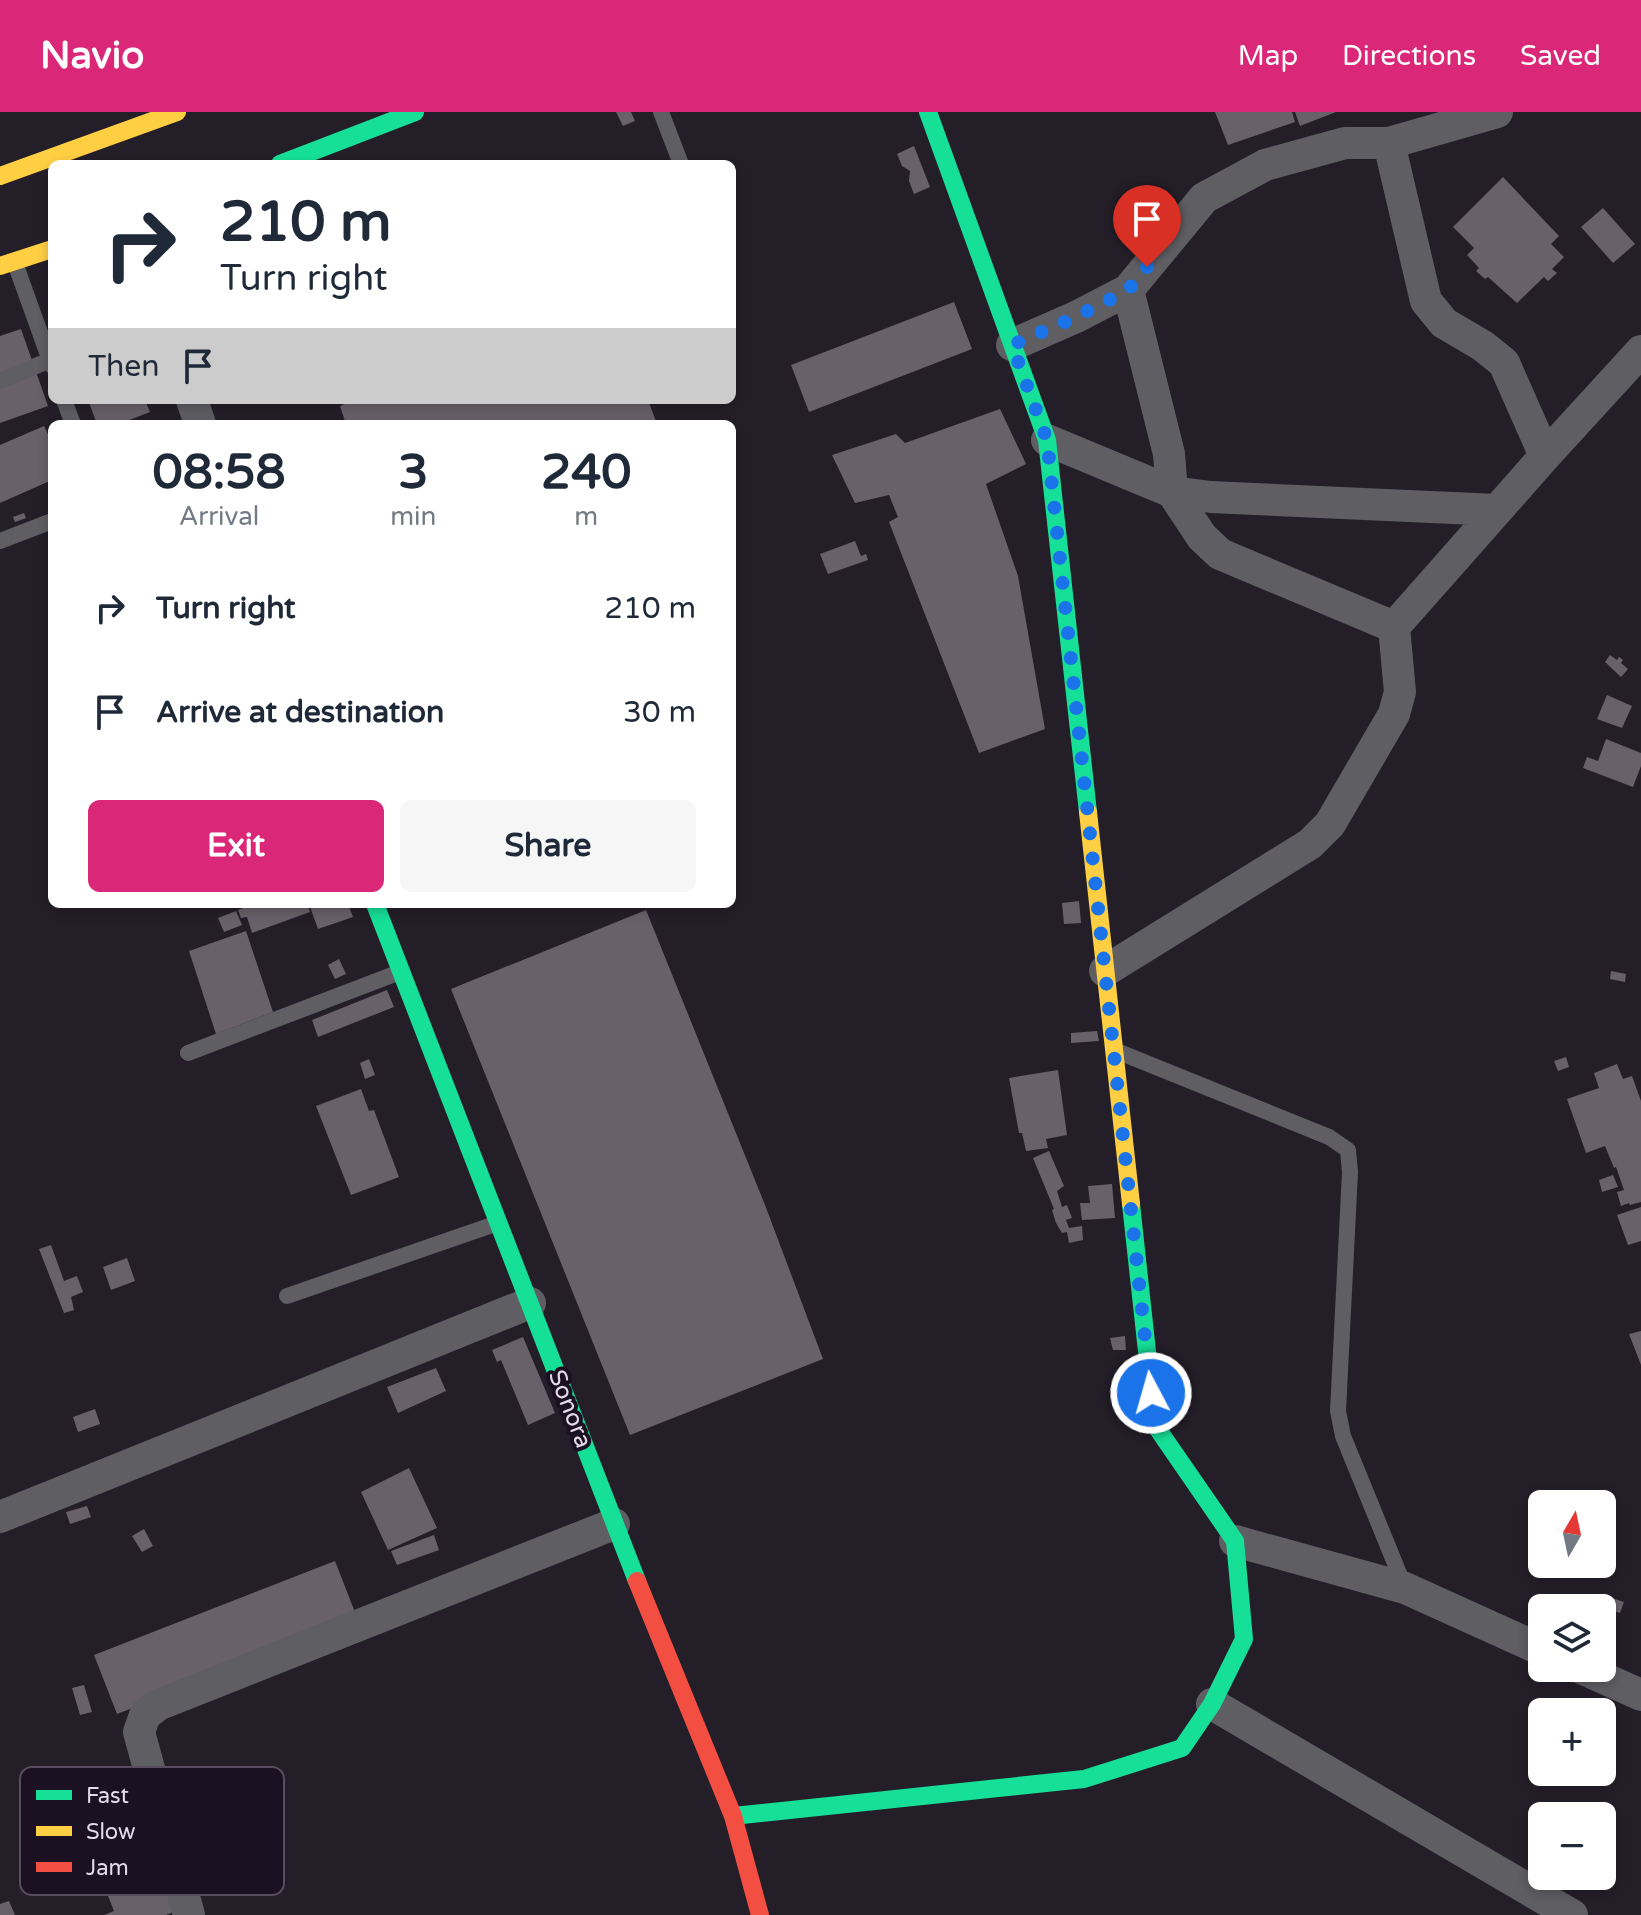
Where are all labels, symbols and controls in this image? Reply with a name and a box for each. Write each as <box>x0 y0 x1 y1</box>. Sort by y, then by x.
text: Navio <box>40 33 144 79</box>
text: Map <box>1238 39 1298 73</box>
text: Directions <box>1342 39 1476 73</box>
text: Saved <box>1520 39 1601 73</box>
pin <box>1113 185 1181 267</box>
text: 210 m <box>220 189 391 256</box>
icon: right <box>88 192 192 296</box>
icon: arrive <box>1125 197 1169 241</box>
text: Turn right <box>220 257 387 300</box>
icon: arrive <box>176 344 220 388</box>
text: Then <box>88 348 160 385</box>
text: 08:58 <box>153 444 286 502</box>
text: 3 <box>398 444 428 502</box>
text: 240 <box>541 444 631 502</box>
text: Arrival <box>179 501 259 532</box>
text: min <box>390 501 436 532</box>
text: m <box>574 501 598 532</box>
icon: right <box>88 586 132 630</box>
text: Turn right <box>156 590 296 627</box>
text: 210 m <box>604 590 696 627</box>
icon: arrive <box>88 690 132 734</box>
text: Arrive at destination <box>156 694 444 731</box>
text: 30 m <box>623 694 696 731</box>
button: Exit <box>88 800 384 892</box>
button: Share <box>400 800 696 892</box>
position arrow <box>1109 1351 1193 1435</box>
street label: Sonora <box>542 1366 598 1452</box>
north arrow <box>1528 1490 1616 1578</box>
map controls <box>1528 1490 1616 1890</box>
button: layers <box>1528 1594 1616 1682</box>
button: + <box>1528 1698 1616 1786</box>
legend <box>20 1767 284 1895</box>
text: Fast <box>86 1783 129 1809</box>
button: − <box>1528 1802 1616 1890</box>
text: Slow <box>86 1819 136 1845</box>
text: Jam <box>86 1855 129 1881</box>

